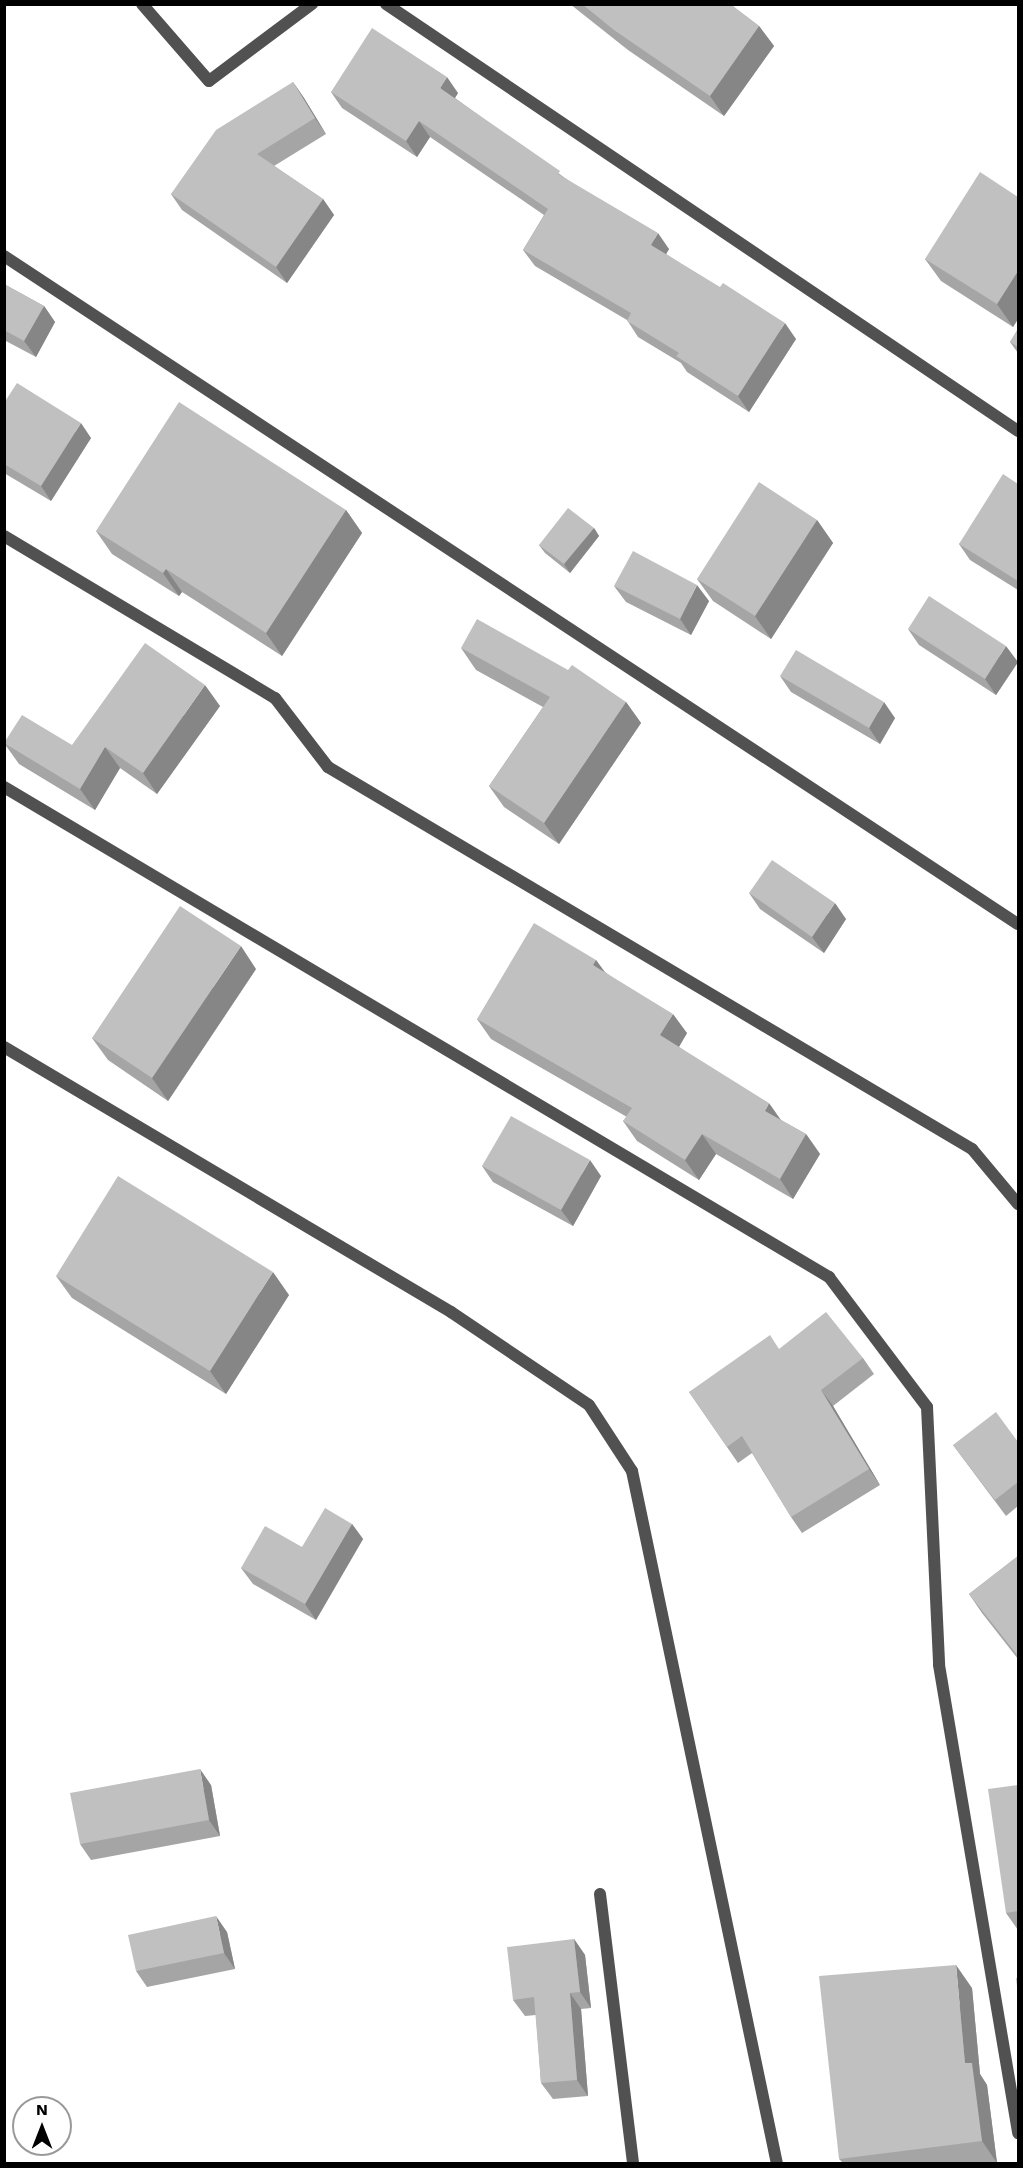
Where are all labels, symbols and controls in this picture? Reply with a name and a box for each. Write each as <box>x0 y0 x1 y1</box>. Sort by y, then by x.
north arrow <box>12 2096 72 2156</box>
text: N <box>36 2100 48 2119</box>

